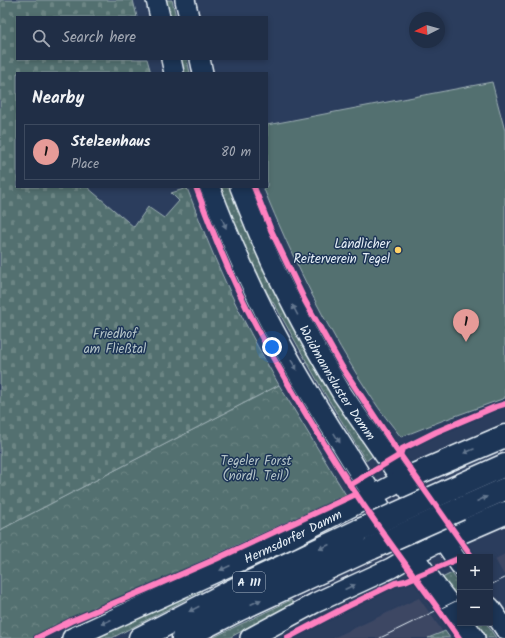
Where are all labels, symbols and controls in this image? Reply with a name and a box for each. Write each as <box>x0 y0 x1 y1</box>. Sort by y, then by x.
north arrow <box>409 12 445 48</box>
search box <box>16 16 268 60</box>
text: Search here <box>62 26 136 50</box>
icon: search <box>30 27 52 49</box>
text: Nearby <box>32 85 84 112</box>
text: Stelzenhaus <box>71 130 151 154</box>
text: 1 <box>44 142 48 163</box>
text: 80 m <box>221 142 251 163</box>
text: Place <box>71 154 99 175</box>
one-way arrow <box>222 218 228 230</box>
place label: Ländlicher Reiterverein Tegel <box>294 234 391 270</box>
marker: Ländlicher Reiterverein Tegel <box>393 245 403 255</box>
one-way arrow <box>292 304 298 316</box>
pin: 1 <box>453 309 479 342</box>
street label: Waidmannsluster Damm <box>293 322 380 445</box>
park label: Friedhof am Fließtal <box>84 324 146 360</box>
your location <box>262 337 282 357</box>
one-way arrow <box>290 359 297 371</box>
one-way arrow <box>334 432 341 444</box>
one-way arrow <box>463 448 475 455</box>
park label: Tegeler Forst (nördl. Teil) <box>221 451 292 487</box>
one-way arrow <box>477 496 488 502</box>
street label: Hermsdorfer Damm <box>241 504 346 570</box>
one-way arrow <box>319 544 330 550</box>
map controls <box>457 554 493 626</box>
button: + <box>457 554 493 590</box>
one-way arrow <box>219 565 230 571</box>
road number: A 111 <box>233 572 265 592</box>
one-way arrow <box>344 584 356 590</box>
button: − <box>457 590 493 626</box>
one-way arrow <box>250 599 261 605</box>
one-way arrow <box>189 606 200 612</box>
one-way arrow <box>101 619 112 625</box>

